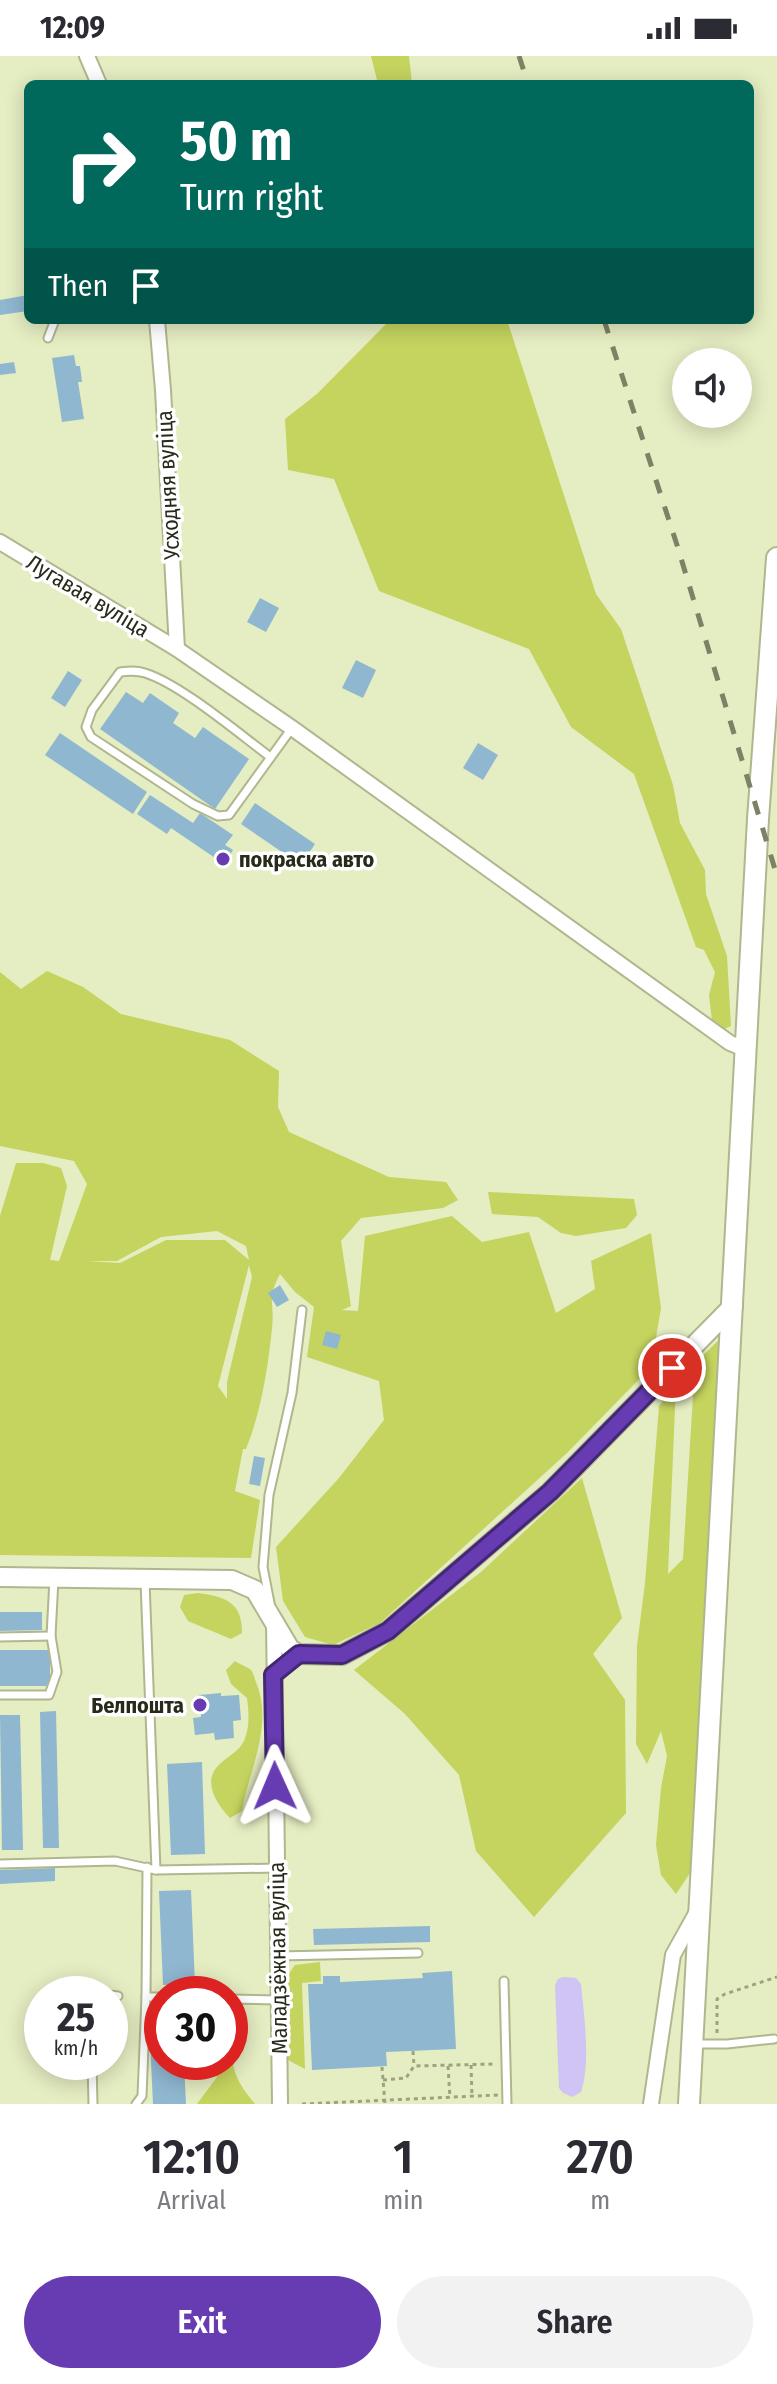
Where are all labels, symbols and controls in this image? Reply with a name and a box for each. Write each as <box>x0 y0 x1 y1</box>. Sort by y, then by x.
text: 12:09 <box>40 10 105 46</box>
text: 50 m <box>180 108 292 175</box>
icon: right <box>48 112 152 216</box>
text: Turn right <box>180 176 323 220</box>
icon: arrive <box>124 264 168 308</box>
text: Then <box>48 268 108 304</box>
map controls <box>672 348 752 428</box>
button: sound <box>672 348 752 428</box>
street label: Усходняя вуліца <box>151 410 185 561</box>
street label: Лугавая вуліца <box>22 549 154 643</box>
place label: покраска авто <box>239 846 374 873</box>
marker: покраска авто <box>214 850 232 868</box>
pin <box>638 1334 706 1402</box>
icon: arrive <box>650 1346 694 1390</box>
place label: Белпошта <box>91 1692 184 1719</box>
marker: Белпошта <box>191 1696 209 1714</box>
position arrow <box>233 1744 317 1828</box>
street label: Маладзёжная вуліца <box>263 1862 293 2054</box>
speed limit sign: 30 <box>144 1976 248 2080</box>
text: 25 <box>57 1994 95 2042</box>
text: km/h <box>54 2036 98 2060</box>
text: 12:10 <box>143 2128 240 2186</box>
text: 1 <box>393 2128 413 2186</box>
text: 270 <box>567 2128 634 2186</box>
text: Arrival <box>157 2185 226 2216</box>
text: min <box>383 2185 423 2216</box>
text: m <box>590 2185 610 2216</box>
button: Exit <box>24 2276 381 2368</box>
button: Share <box>397 2276 753 2368</box>

